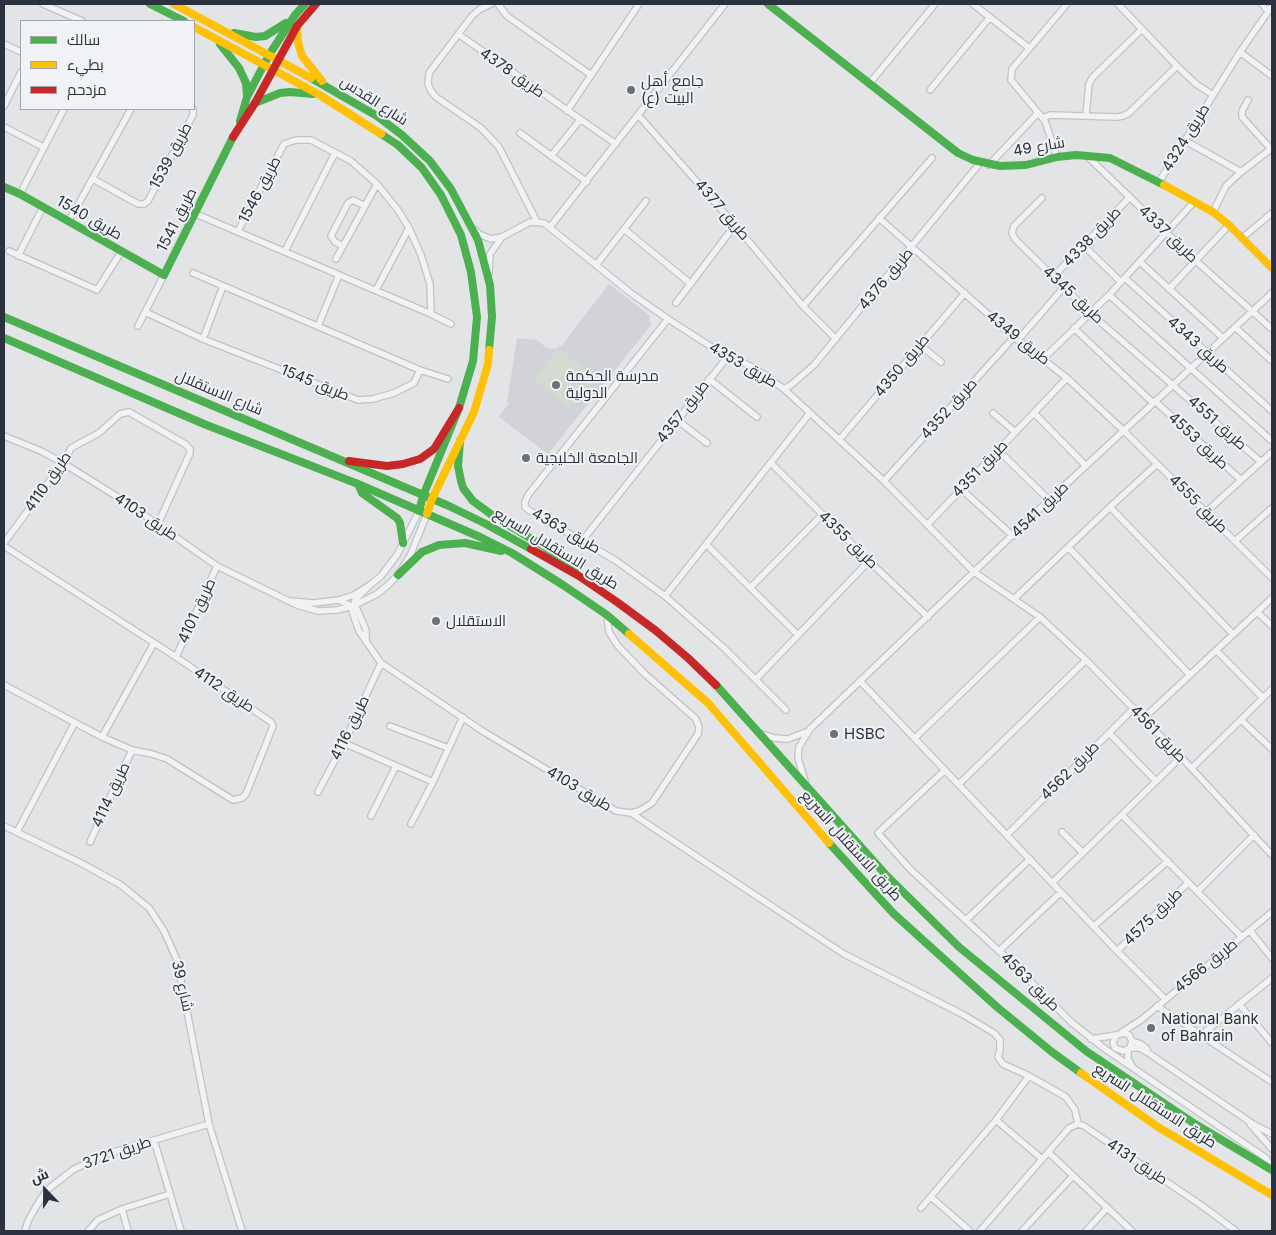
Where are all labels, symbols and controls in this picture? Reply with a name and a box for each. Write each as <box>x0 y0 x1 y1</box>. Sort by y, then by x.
legend <box>20 20 195 110</box>
text: سالك <box>67 30 100 49</box>
street label: طريق 4378 <box>476 44 548 102</box>
text: بطيء <box>67 55 104 74</box>
street label: شارع القدس <box>337 72 411 130</box>
place label: جامع أهل البيت (ع) <box>641 72 704 107</box>
text: مزدحم <box>67 80 107 99</box>
marker: جامع أهل البيت (ع) <box>625 84 637 96</box>
street label: طريق 4324 <box>1158 101 1214 175</box>
street label: طريق 1539 <box>146 120 196 192</box>
street label: شارع 49 <box>1012 134 1066 160</box>
street label: طريق 1546 <box>235 154 285 226</box>
street label: طريق 4377 <box>691 176 753 244</box>
street label: طريق 1541 <box>153 185 201 255</box>
street label: طريق 1540 <box>53 192 125 244</box>
street label: طريق 4337 <box>1135 201 1201 267</box>
street label: طريق 4338 <box>1059 203 1125 271</box>
street label: طريق 4376 <box>855 244 917 314</box>
street label: طريق 4345 <box>1039 262 1107 328</box>
street label: طريق 4349 <box>983 307 1053 369</box>
street label: طريق 4343 <box>1164 313 1232 377</box>
street label: طريق 4350 <box>871 331 933 401</box>
street label: طريق 4353 <box>706 338 780 392</box>
street label: طريق 1545 <box>278 361 352 405</box>
street label: شارع الاستقلال <box>172 366 266 420</box>
place label: مدرسة الحكمة الدولية <box>566 367 659 402</box>
street label: طريق 4352 <box>917 375 981 443</box>
street label: طريق 4357 <box>653 377 713 447</box>
marker: مدرسة الحكمة الدولية <box>550 379 562 391</box>
street label: طريق 4551 <box>1184 392 1250 454</box>
street label: طريق 4553 <box>1164 409 1232 473</box>
street label: طريق 4351 <box>948 437 1012 501</box>
street label: طريق 4110 <box>21 448 75 516</box>
place label: الجامعة الخليجية <box>536 449 638 467</box>
marker: الجامعة الخليجية <box>520 452 532 464</box>
street label: طريق 4555 <box>1165 471 1231 537</box>
street label: طريق 4541 <box>1008 478 1072 542</box>
street label: طريق 4103 <box>111 489 181 545</box>
street label: طريق 4363 <box>529 504 603 558</box>
street label: طريق الاستقلال السريع <box>490 505 622 593</box>
street label: طريق 4355 <box>815 507 881 573</box>
street label: طريق 4101 <box>174 576 220 646</box>
place label: الاستقلال <box>446 612 506 630</box>
marker: الاستقلال <box>430 615 442 627</box>
street label: طريق 4112 <box>190 663 258 717</box>
street label: طريق 4116 <box>327 693 373 763</box>
street label: طريق 4561 <box>1126 702 1190 766</box>
place label: HSBC <box>844 725 886 743</box>
marker: HSBC <box>828 728 840 740</box>
street label: طريق 4562 <box>1037 738 1103 804</box>
street label: طريق 4114 <box>88 760 134 830</box>
street label: طريق 4103 <box>543 763 615 815</box>
street label: طريق الاستقلال السريع <box>797 787 905 905</box>
street label: طريق 4575 <box>1120 885 1186 949</box>
street label: طريق 4566 <box>1171 935 1241 997</box>
street label: طريق 4563 <box>997 949 1063 1015</box>
street label: شارع 39 <box>167 959 197 1013</box>
place label: National Bank of Bahrain <box>1161 1010 1259 1045</box>
marker: National Bank of Bahrain <box>1145 1022 1157 1034</box>
street label: طريق الاستقلال السريع <box>1090 1060 1220 1152</box>
street label: طريق 3721 <box>80 1133 154 1173</box>
street label: طريق 4131 <box>1103 1135 1171 1189</box>
text: ش <box>28 1164 51 1187</box>
north arrow <box>20 1165 70 1215</box>

